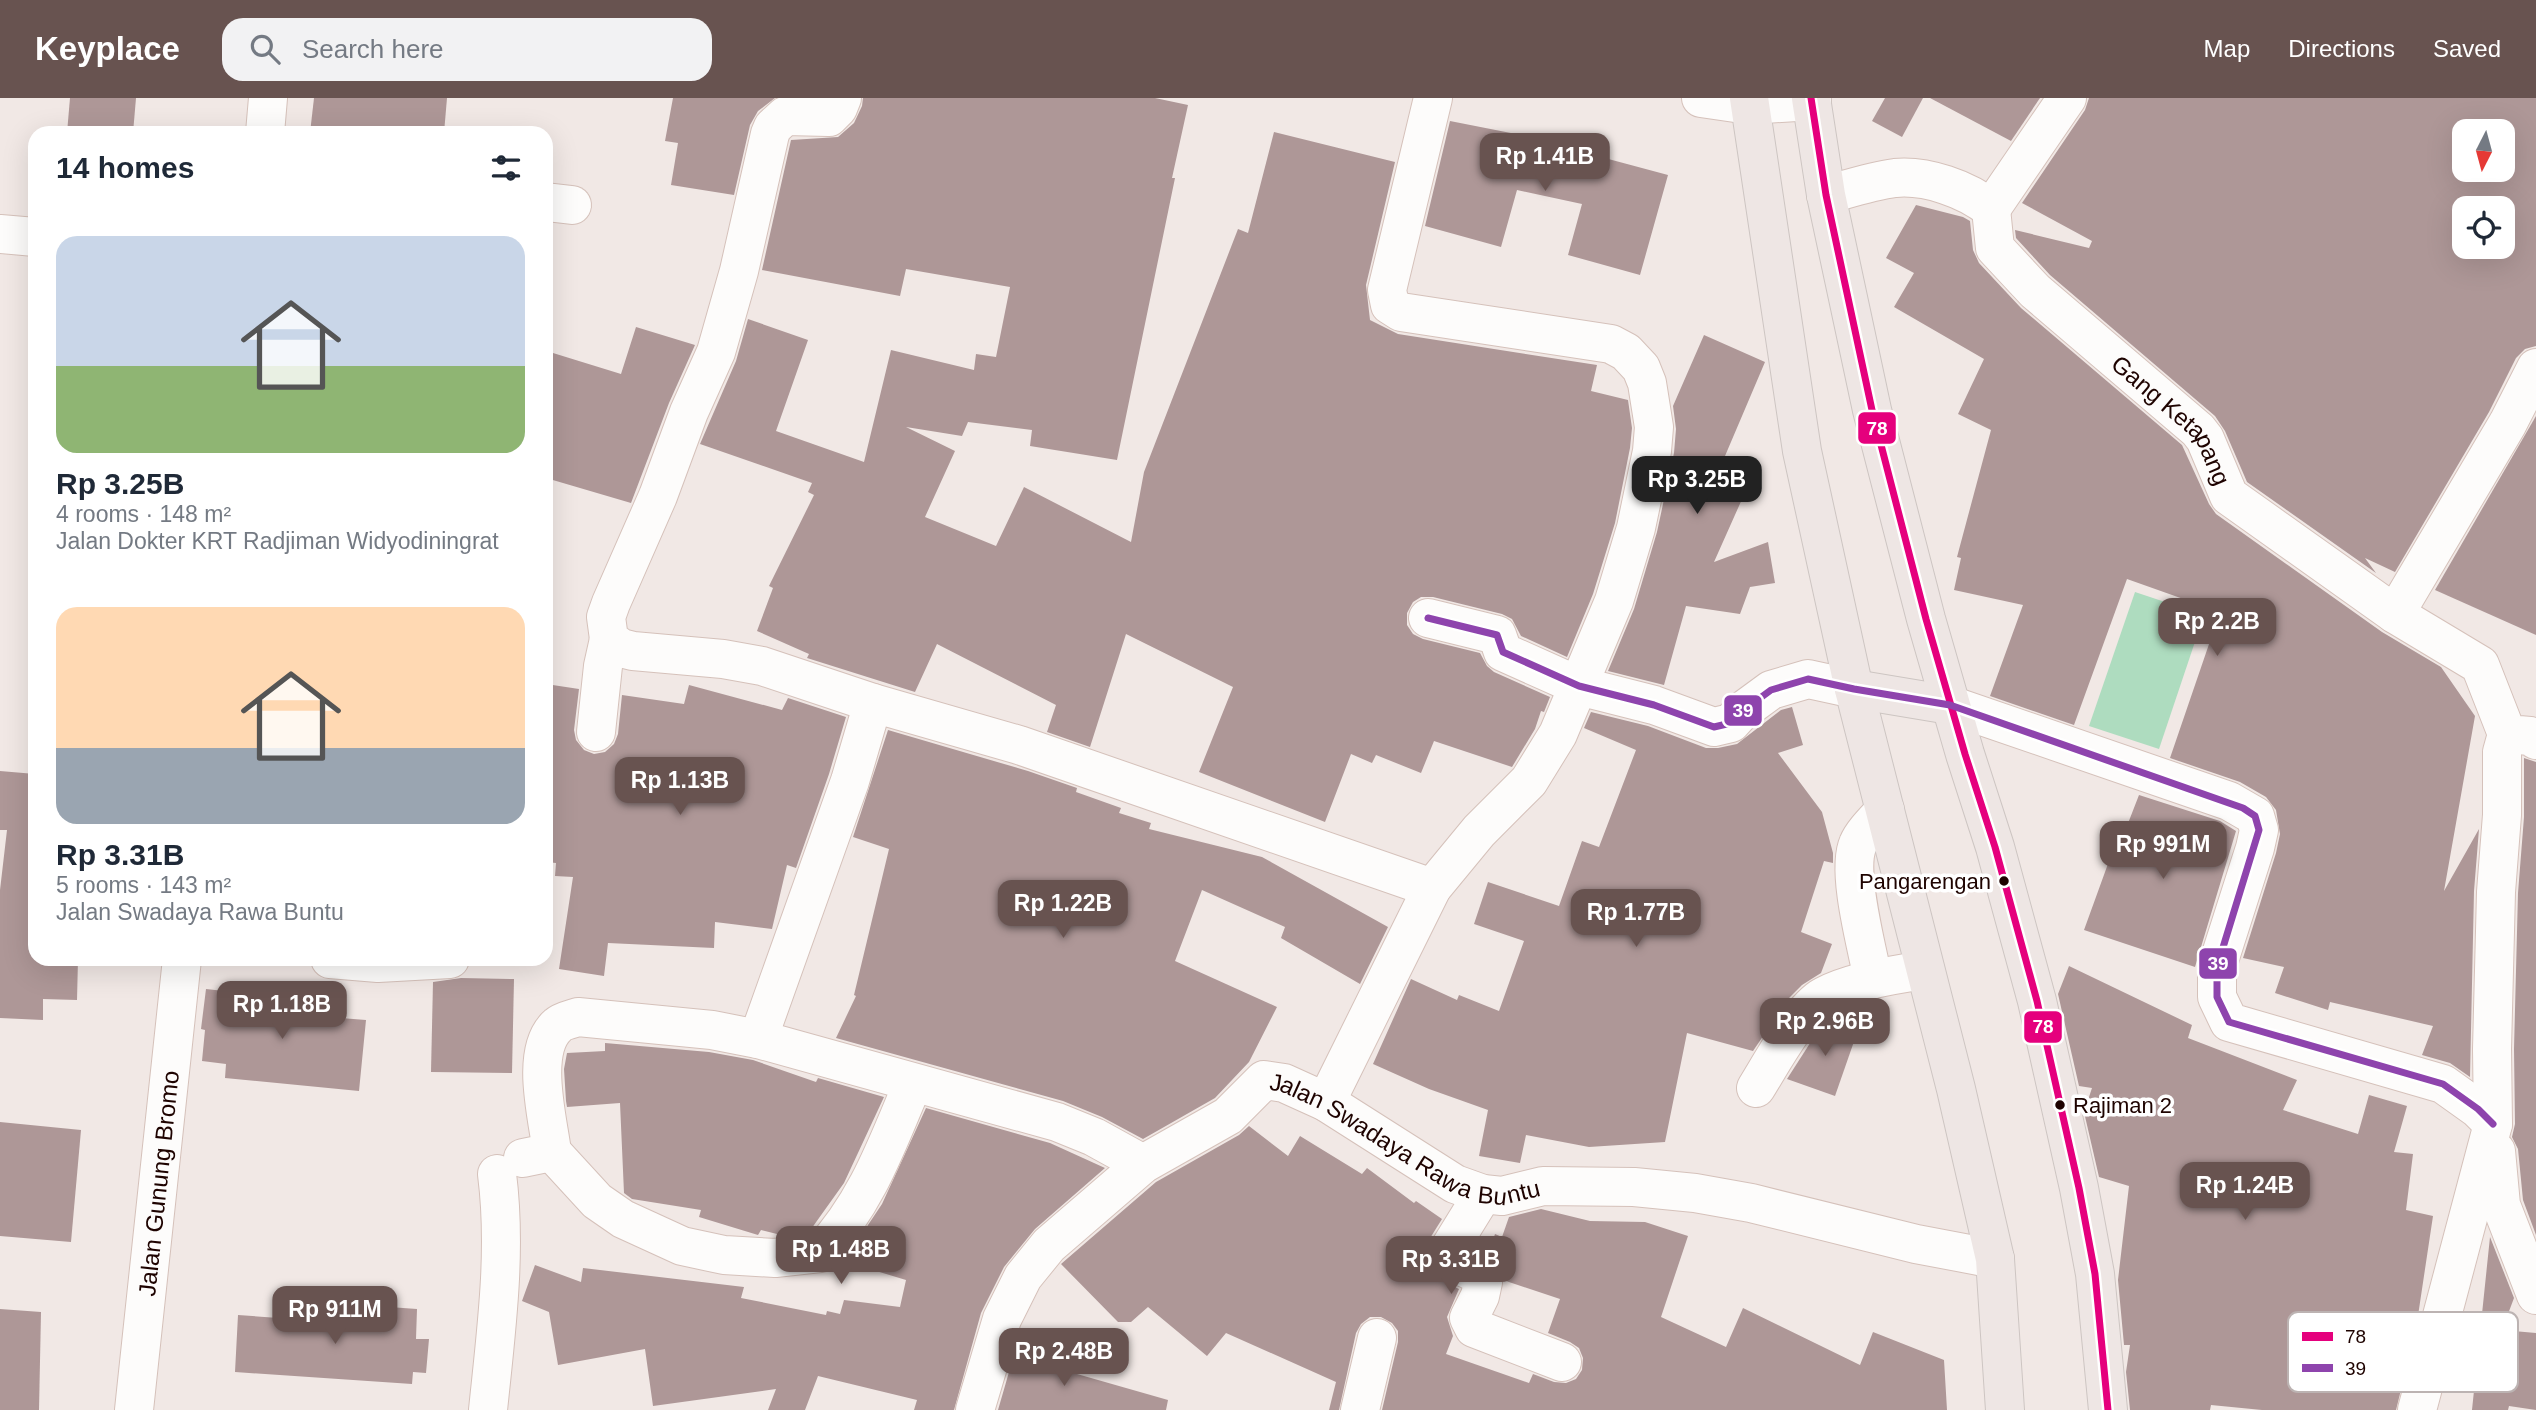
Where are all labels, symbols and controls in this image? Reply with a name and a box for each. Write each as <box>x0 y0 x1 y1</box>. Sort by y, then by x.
search box <box>222 18 712 81</box>
text: Keyplace <box>35 30 180 67</box>
icon: search <box>246 30 284 68</box>
text: Search here <box>302 34 444 64</box>
text: Map <box>2204 35 2250 62</box>
text: Directions <box>2288 35 2395 62</box>
text: Saved <box>2433 35 2501 62</box>
north arrow <box>2452 119 2515 182</box>
map controls <box>2452 119 2515 259</box>
pin: Rp 1.41B <box>1473 134 1617 193</box>
text: Rp 1.41B <box>1496 143 1594 169</box>
icon: filters <box>487 149 525 187</box>
text: 14 homes <box>56 151 194 184</box>
button: locate <box>2452 196 2515 259</box>
icon: home <box>228 282 354 408</box>
street label: Gang Ketapang <box>2107 349 2236 489</box>
line badge: 78 <box>1857 411 1897 445</box>
text: 78 <box>1866 418 1888 439</box>
pin: Rp 3.25B <box>1625 456 1769 516</box>
text: Rp 3.25B <box>1648 466 1746 492</box>
text: Rp 3.25B <box>56 467 184 500</box>
text: 4 rooms · 148 m² <box>56 501 231 527</box>
text: Jalan Dokter KRT Radjiman Widyodiningrat <box>56 528 499 554</box>
pin: Rp 2.2B <box>2152 598 2282 658</box>
text: Rp 2.2B <box>2174 608 2260 634</box>
icon: home <box>228 653 354 779</box>
line badge: 39 <box>1723 694 1763 727</box>
text: 39 <box>1732 700 1754 721</box>
pin: Rp 1.13B <box>608 758 752 817</box>
text: Rp 1.13B <box>631 767 729 793</box>
pin: Rp 991M <box>2098 822 2228 881</box>
text: Rp 991M <box>2116 831 2210 857</box>
text: Rp 3.31B <box>56 838 184 871</box>
place label: Pangarengan <box>1859 869 1991 894</box>
text: 5 rooms · 143 m² <box>56 872 231 898</box>
marker: Pangarengan <box>1997 874 2011 888</box>
pin: Rp 1.22B <box>991 880 1135 940</box>
text: Rp 1.22B <box>1014 890 1112 916</box>
pin: Rp 1.77B <box>1564 890 1708 949</box>
text: Jalan Swadaya Rawa Buntu <box>56 899 344 925</box>
text: Rp 1.77B <box>1587 899 1685 925</box>
line badge: 39 <box>2198 947 2238 980</box>
text: 39 <box>2207 953 2229 974</box>
pin: Rp 1.18B <box>210 982 354 1041</box>
text: Rp 1.18B <box>233 991 331 1017</box>
pin: Rp 2.96B <box>1753 998 1897 1058</box>
text: Rp 2.96B <box>1776 1008 1874 1034</box>
line badge: 78 <box>2023 1010 2063 1044</box>
text: 78 <box>2032 1016 2054 1037</box>
street label: Jalan Swadaya Rawa Buntu <box>1268 1068 1543 1210</box>
street label: Jalan Gunung Bromo <box>133 1069 184 1298</box>
place label: Rajiman 2 <box>2073 1093 2172 1118</box>
marker: Rajiman 2 <box>2053 1098 2067 1112</box>
pin: Rp 1.24B <box>2173 1162 2317 1222</box>
text: Rp 1.24B <box>2196 1172 2294 1198</box>
pin: Rp 1.48B <box>769 1226 913 1286</box>
text: Rp 1.48B <box>792 1236 890 1262</box>
pin: Rp 3.31B <box>1379 1236 1523 1296</box>
text: Rp 3.31B <box>1402 1246 1500 1272</box>
pin: Rp 911M <box>270 1286 400 1346</box>
text: Rp 911M <box>288 1296 382 1322</box>
legend <box>2288 1312 2518 1392</box>
text: 78 <box>2345 1326 2366 1347</box>
pin: Rp 2.48B <box>992 1328 1136 1388</box>
text: Rp 2.48B <box>1015 1338 1113 1364</box>
text: 39 <box>2345 1358 2366 1379</box>

